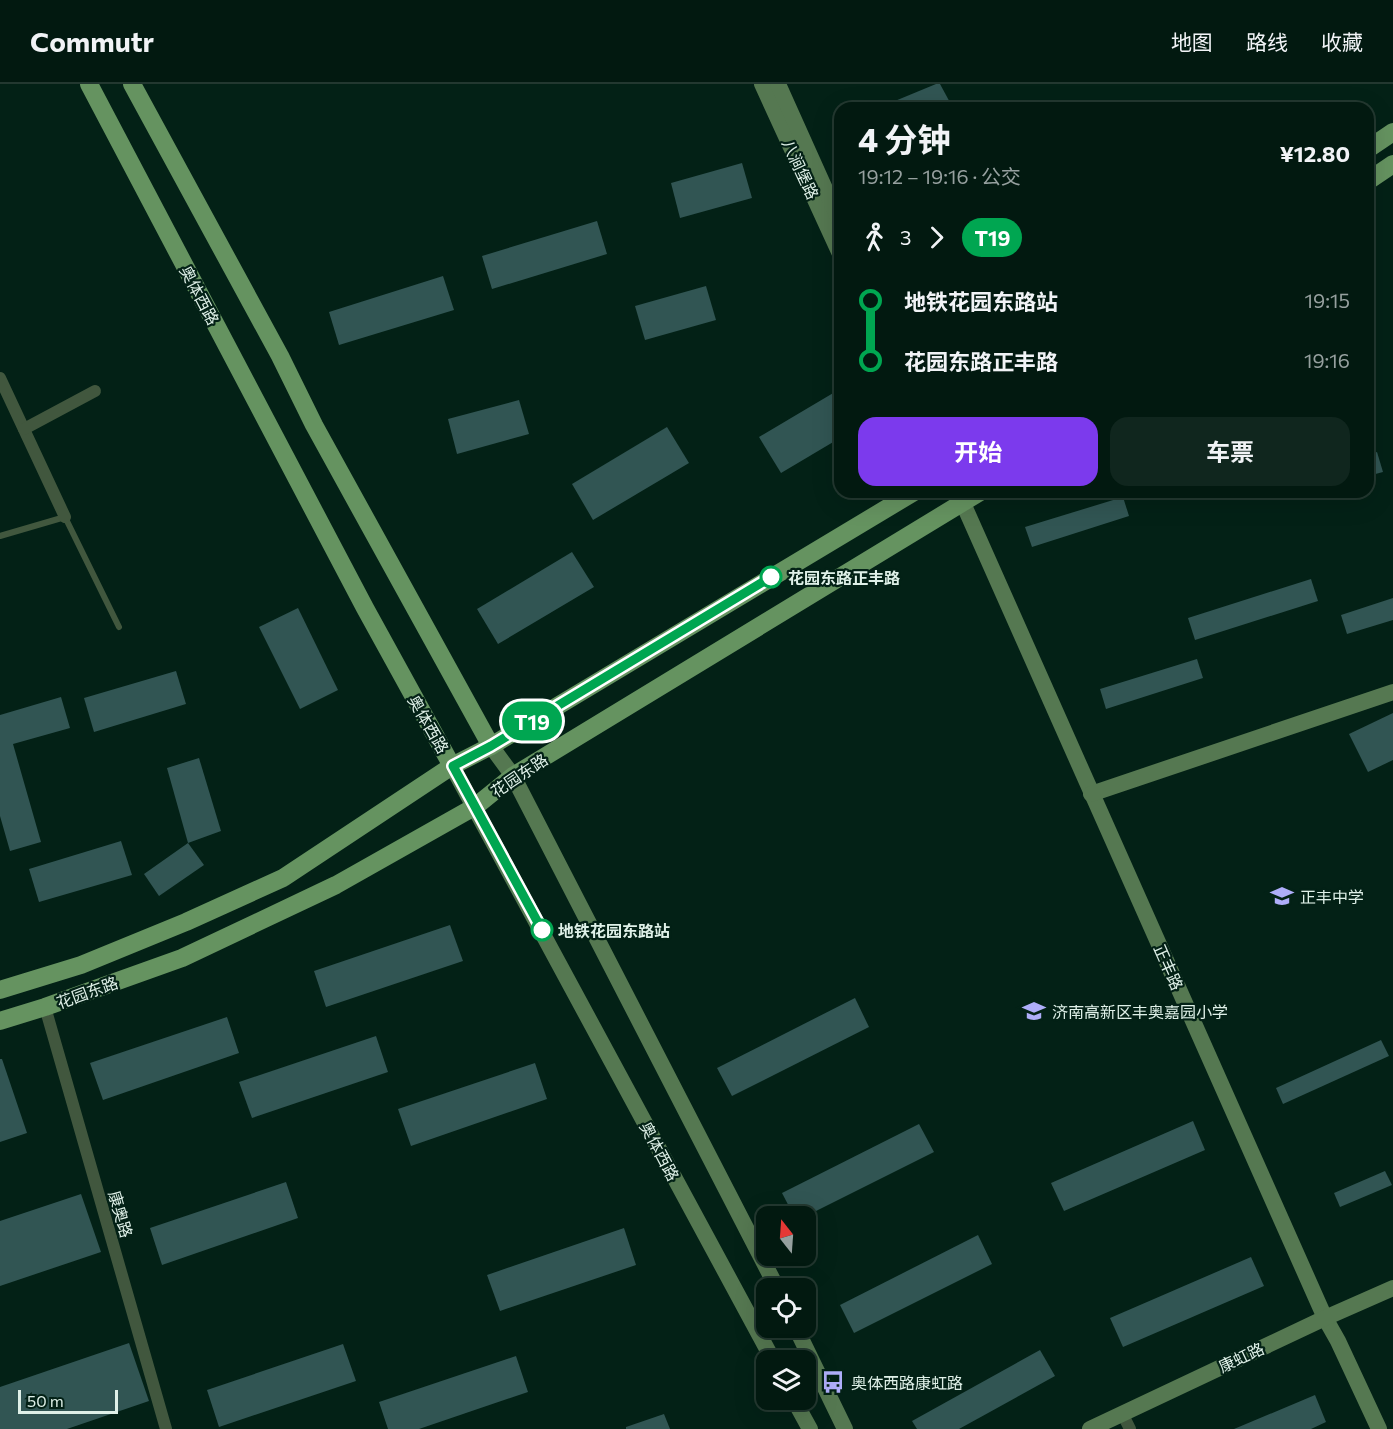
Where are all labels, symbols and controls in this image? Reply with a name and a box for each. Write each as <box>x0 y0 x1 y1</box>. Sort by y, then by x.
text: Commutr <box>30 24 154 58</box>
text: 地图 <box>1171 29 1213 54</box>
text: 路线 <box>1246 29 1288 54</box>
text: 收藏 <box>1321 29 1363 54</box>
text: 4 分钟 <box>858 118 951 159</box>
street label: 八涧堡路 <box>779 136 823 202</box>
text: ¥12.80 <box>1280 140 1350 167</box>
text: 19:12 – 19:16 · 公交 <box>858 164 1021 188</box>
icon: walk <box>858 221 891 254</box>
icon: forward <box>920 221 953 254</box>
text: 3 <box>900 225 911 249</box>
text: T19 <box>974 225 1010 250</box>
street label: 奥体西路 <box>177 262 223 328</box>
text: 地铁花园东路站 <box>904 288 1058 315</box>
text: 19:15 <box>1305 288 1350 312</box>
text: 花园东路正丰路 <box>904 348 1058 375</box>
text: 19:16 <box>1304 348 1350 372</box>
button: 开始 <box>858 417 1098 486</box>
button: 车票 <box>1110 417 1350 486</box>
marker: 花园东路正丰路 <box>760 566 782 588</box>
place label: 花园东路正丰路 <box>788 568 900 587</box>
street label: 奥体西路 <box>405 692 453 756</box>
line badge: T19 <box>498 702 566 740</box>
text: T19 <box>514 709 550 734</box>
street label: 花园东路 <box>487 749 551 801</box>
school or university icon: 正丰中学 <box>1269 883 1295 909</box>
place label: 正丰中学 <box>1300 887 1364 906</box>
marker: 地铁花园东路站 <box>531 919 553 941</box>
place label: 地铁花园东路站 <box>558 921 670 940</box>
street label: 正丰路 <box>1151 941 1187 993</box>
street label: 花园东路 <box>54 972 120 1012</box>
school or university icon: 济南高新区丰奥嘉园小学 <box>1021 998 1047 1024</box>
place label: 济南高新区丰奥嘉园小学 <box>1052 1002 1228 1021</box>
street label: 奥体西路 <box>637 1118 683 1184</box>
street label: 康奥路 <box>105 1188 137 1240</box>
north arrow <box>756 1206 816 1266</box>
map controls <box>756 1206 816 1410</box>
button: locate <box>756 1278 816 1338</box>
street label: 康虹路 <box>1215 1338 1267 1376</box>
button: layers <box>756 1350 816 1410</box>
bus stop icon: 奥体西路康虹路 <box>820 1369 846 1395</box>
place label: 奥体西路康虹路 <box>851 1373 963 1392</box>
scale bar <box>18 1387 118 1414</box>
text: 50 m <box>27 1391 64 1410</box>

